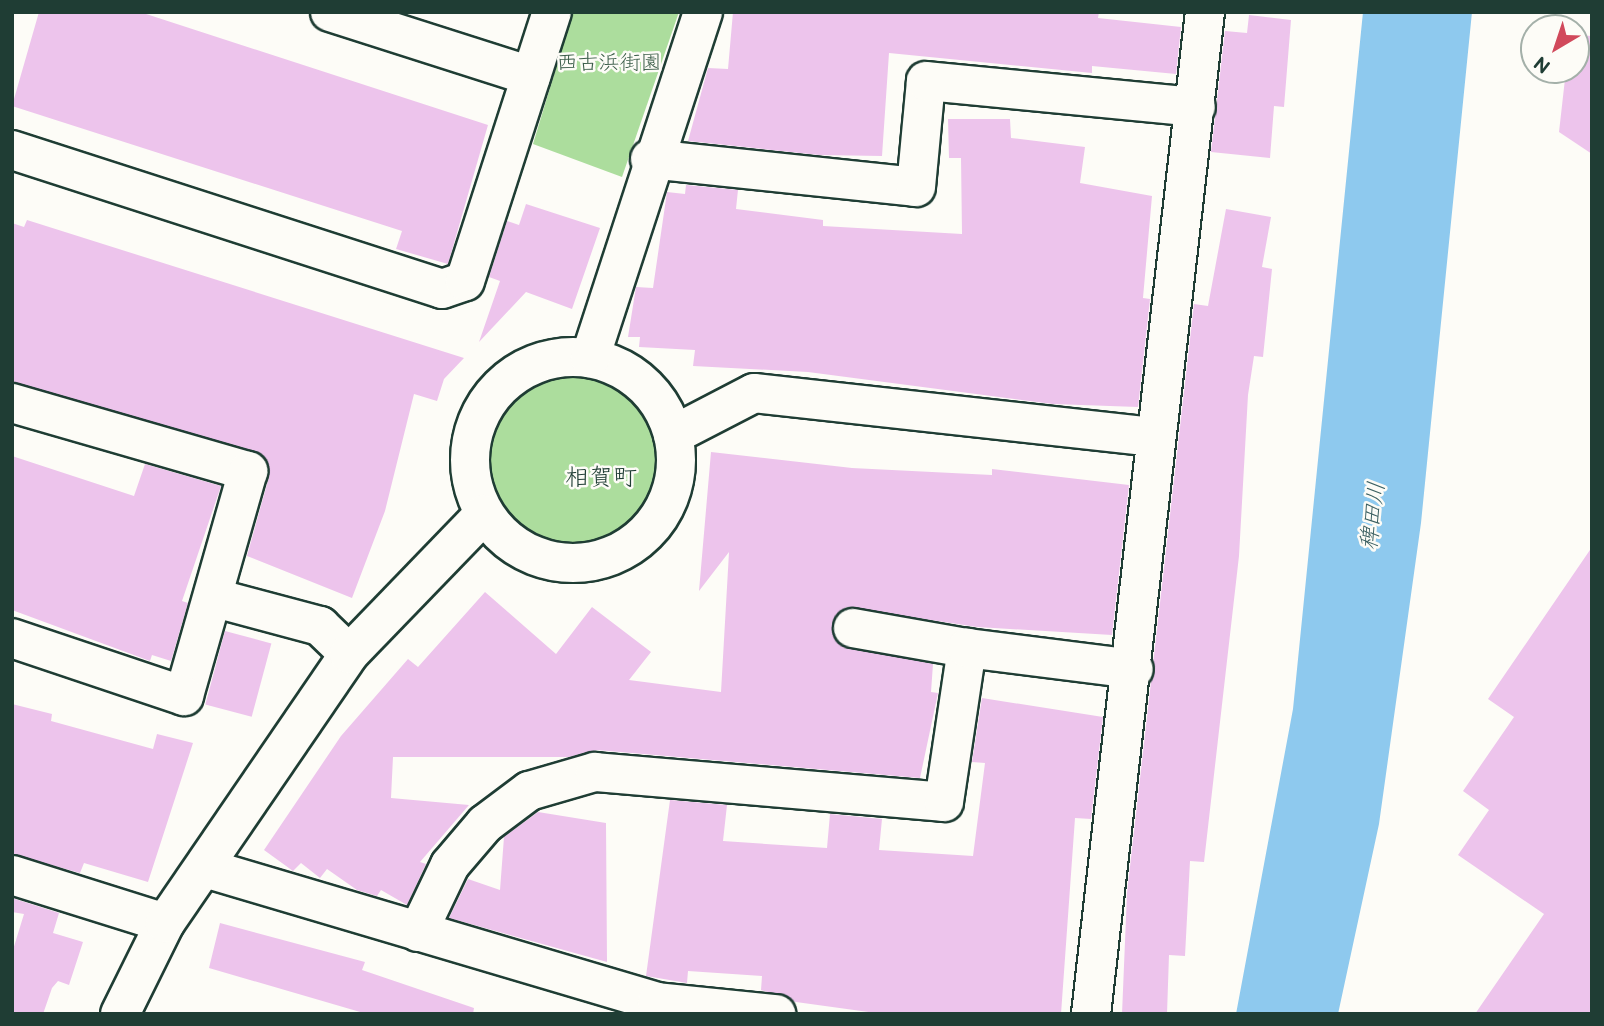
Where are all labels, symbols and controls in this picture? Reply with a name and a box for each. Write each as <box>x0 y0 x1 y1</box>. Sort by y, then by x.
north arrow <box>1520 14 1590 84</box>
park label: 西古浜街園 <box>557 50 661 76</box>
text: N <box>1530 51 1556 78</box>
district label: 相賀町 <box>565 464 637 492</box>
water label: 稗田川 <box>1355 480 1391 552</box>

